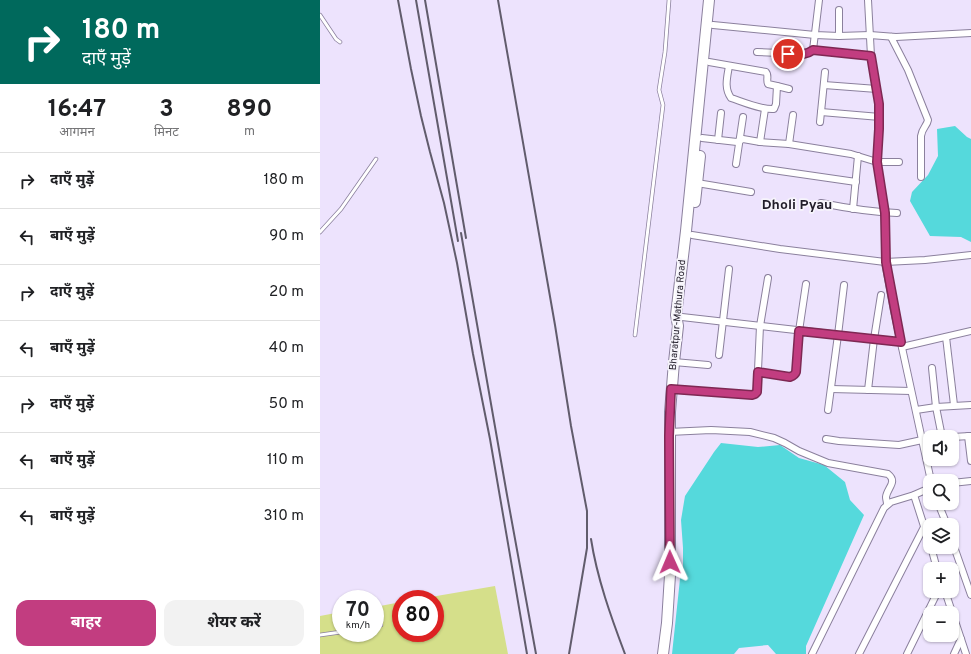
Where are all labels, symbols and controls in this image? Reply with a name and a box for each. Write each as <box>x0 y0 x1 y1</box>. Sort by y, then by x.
text: 180 m <box>82 13 160 49</box>
icon: right <box>16 16 68 68</box>
pin <box>771 37 805 71</box>
icon: arrive <box>777 43 799 65</box>
text: दाएँ मुड़ें <box>82 48 131 71</box>
text: 16:47 <box>48 95 106 125</box>
text: 3 <box>159 95 174 125</box>
text: 890 <box>227 95 272 125</box>
text: m <box>244 124 255 140</box>
text: आगमन <box>59 125 95 141</box>
text: मिनट <box>154 125 179 141</box>
icon: right <box>16 170 38 192</box>
text: दाएँ मुड़ें <box>50 171 94 190</box>
text: 180 m <box>264 171 304 190</box>
district label: Dholi Pyau <box>762 197 832 214</box>
icon: left <box>16 226 38 248</box>
text: बाएँ मुड़ें <box>50 227 95 246</box>
text: 90 m <box>269 227 304 246</box>
street label: Bharatpur-Mathura Road <box>667 259 689 371</box>
icon: right <box>16 282 38 304</box>
text: दाएँ मुड़ें <box>50 283 94 302</box>
text: 20 m <box>269 283 304 302</box>
icon: left <box>16 338 38 360</box>
text: बाएँ मुड़ें <box>50 339 95 358</box>
text: 40 m <box>269 339 304 358</box>
icon: right <box>16 394 38 416</box>
text: दाएँ मुड़ें <box>50 395 94 414</box>
text: 50 m <box>269 395 304 414</box>
map controls <box>923 430 959 642</box>
button: sound <box>923 430 959 466</box>
icon: left <box>16 450 38 472</box>
text: बाएँ मुड़ें <box>50 451 95 470</box>
text: 110 m <box>267 451 304 470</box>
button: search <box>923 474 959 510</box>
icon: left <box>16 506 38 528</box>
text: बाएँ मुड़ें <box>50 507 95 526</box>
text: 310 m <box>264 507 304 526</box>
button: layers <box>923 518 959 554</box>
position arrow <box>649 541 691 583</box>
button: + <box>923 562 959 598</box>
speed limit sign: 80 <box>392 590 444 642</box>
text: 70 <box>346 598 370 624</box>
button: बाहर <box>16 600 156 646</box>
button: शेयर करें <box>164 600 304 646</box>
button: − <box>923 606 959 642</box>
text: km/h <box>346 619 370 632</box>

